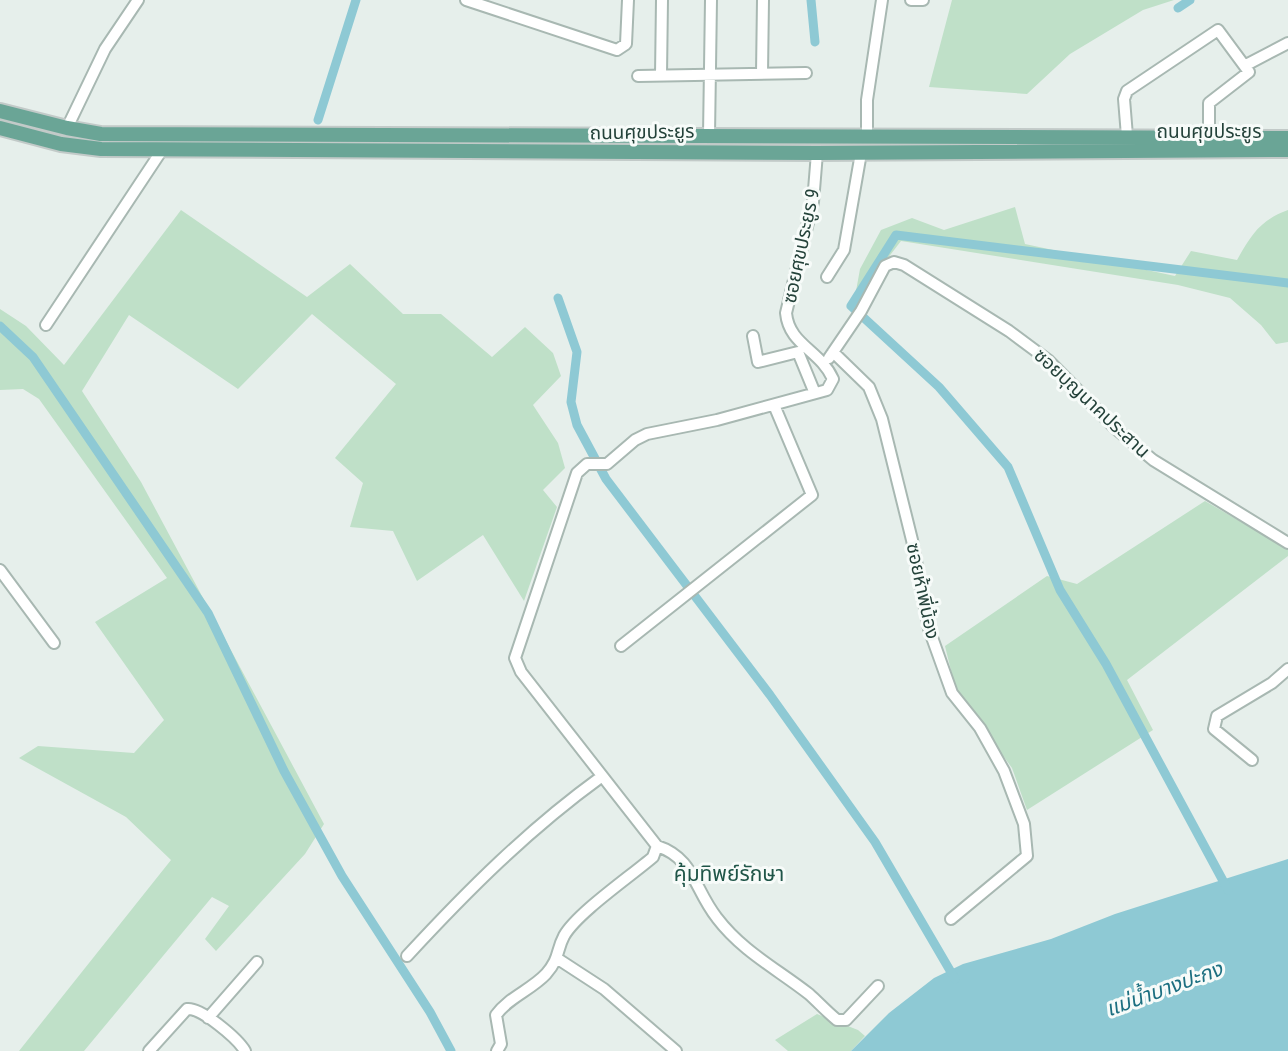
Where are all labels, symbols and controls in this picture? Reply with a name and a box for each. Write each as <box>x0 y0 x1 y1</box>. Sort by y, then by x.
street label: ถนนศุขประยูร <box>589 120 695 145</box>
street label: ถนนศุขประยูร <box>1157 120 1261 144</box>
street label: ซอยศุขประยูร 9 <box>778 187 825 306</box>
street label: ซอยบุญนาคประสาน <box>1029 343 1155 463</box>
street label: ซอยห้าพี่น้อง <box>902 540 946 641</box>
district label: คุ้มทิพย์รักษา <box>674 862 784 887</box>
water label: แม่น้ำบางปะกง <box>1101 953 1227 1021</box>

